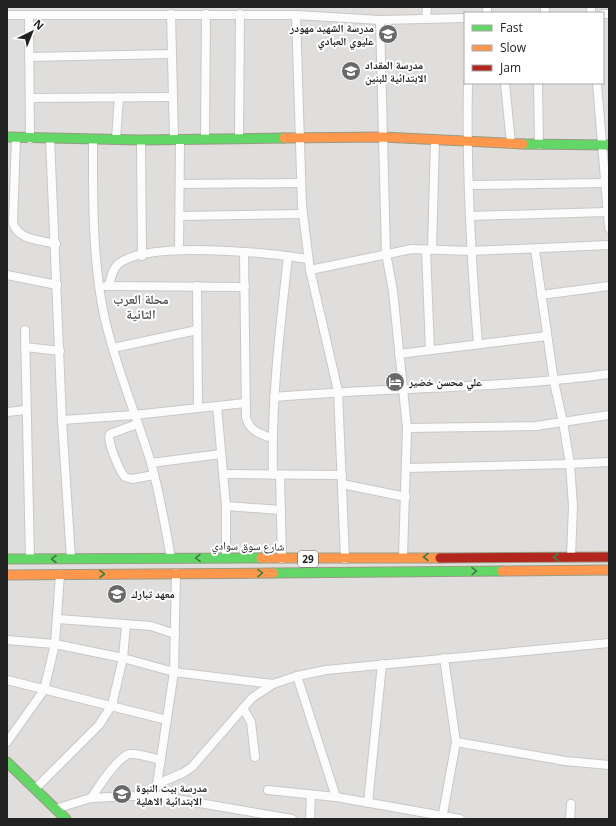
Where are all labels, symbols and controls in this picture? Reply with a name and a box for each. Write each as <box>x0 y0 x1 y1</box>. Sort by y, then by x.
north arrow <box>12 12 52 52</box>
legend <box>464 12 604 84</box>
text: N <box>31 16 48 33</box>
text: Fast <box>500 19 523 36</box>
place label: مدرسة الشهيد مهودر عليوي العبادي <box>289 20 374 50</box>
school or university icon: مدرسة الشهيد مهودر عليوي العبادي <box>377 23 399 45</box>
text: Slow <box>500 39 527 56</box>
place label: مدرسة المقداد الابتدائية للبنين <box>365 57 427 86</box>
text: Jam <box>499 59 521 76</box>
school or university icon: مدرسة المقداد الابتدائية للبنين <box>340 60 362 82</box>
district label: محلة العرب الثانية <box>113 290 169 323</box>
hotel icon: علي محسن خضير <box>384 371 406 393</box>
place label: علي محسن خضير <box>408 374 482 391</box>
street label: شارع سوق سوادي <box>212 537 284 555</box>
road number: 29 <box>298 551 318 567</box>
one-way arrow <box>423 553 429 561</box>
one-way arrow <box>553 553 559 561</box>
one-way arrow <box>195 554 201 562</box>
one-way arrow <box>51 555 57 563</box>
one-way arrow <box>471 567 477 575</box>
one-way arrow <box>257 569 263 577</box>
one-way arrow <box>99 570 105 578</box>
school or university icon: معهد تبارك <box>106 583 128 605</box>
place label: معهد تبارك <box>131 586 175 601</box>
place label: مدرسة بيت النبوة الابتدائية الاهلية <box>136 780 207 808</box>
school or university icon: مدرسة بيت النبوة الابتدائية الاهلية <box>111 783 133 805</box>

